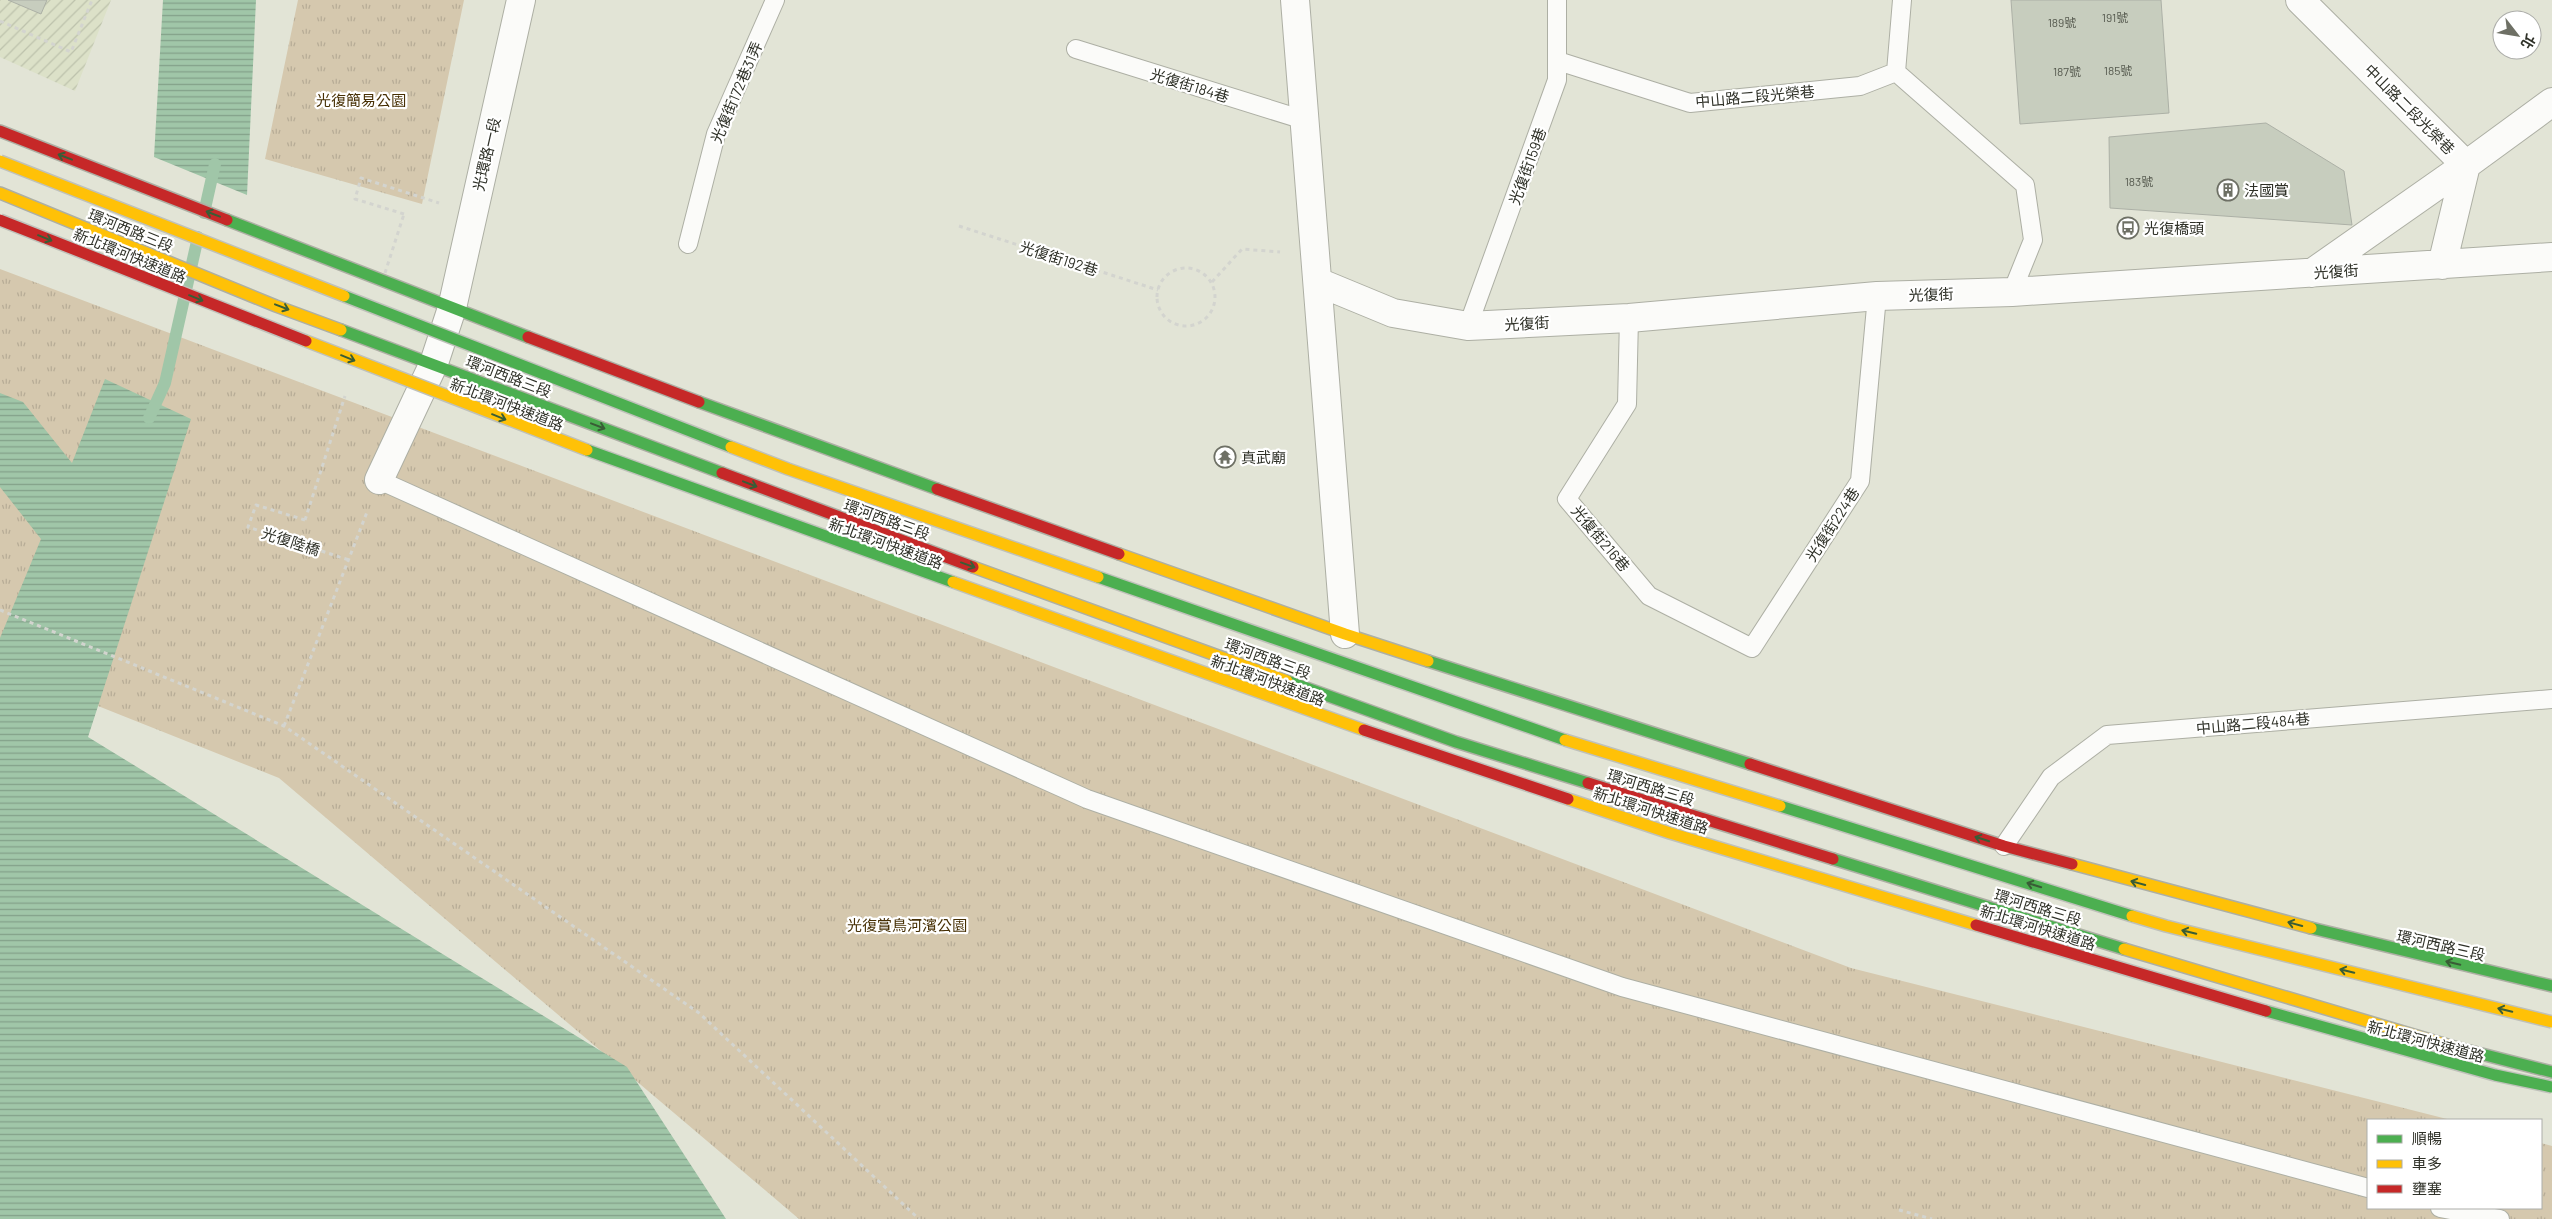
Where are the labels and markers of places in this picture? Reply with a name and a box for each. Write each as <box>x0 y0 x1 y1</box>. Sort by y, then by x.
building icon: 法國賞 <box>2216 178 2240 202</box>
place label: 法國賞 <box>2244 181 2289 199</box>
bus stop icon: 光復橋頭 <box>2116 216 2140 240</box>
place label: 光復橋頭 <box>2144 219 2204 237</box>
temple icon: 真武廟 <box>1213 445 1237 469</box>
place label: 真武廟 <box>1241 448 1286 466</box>

